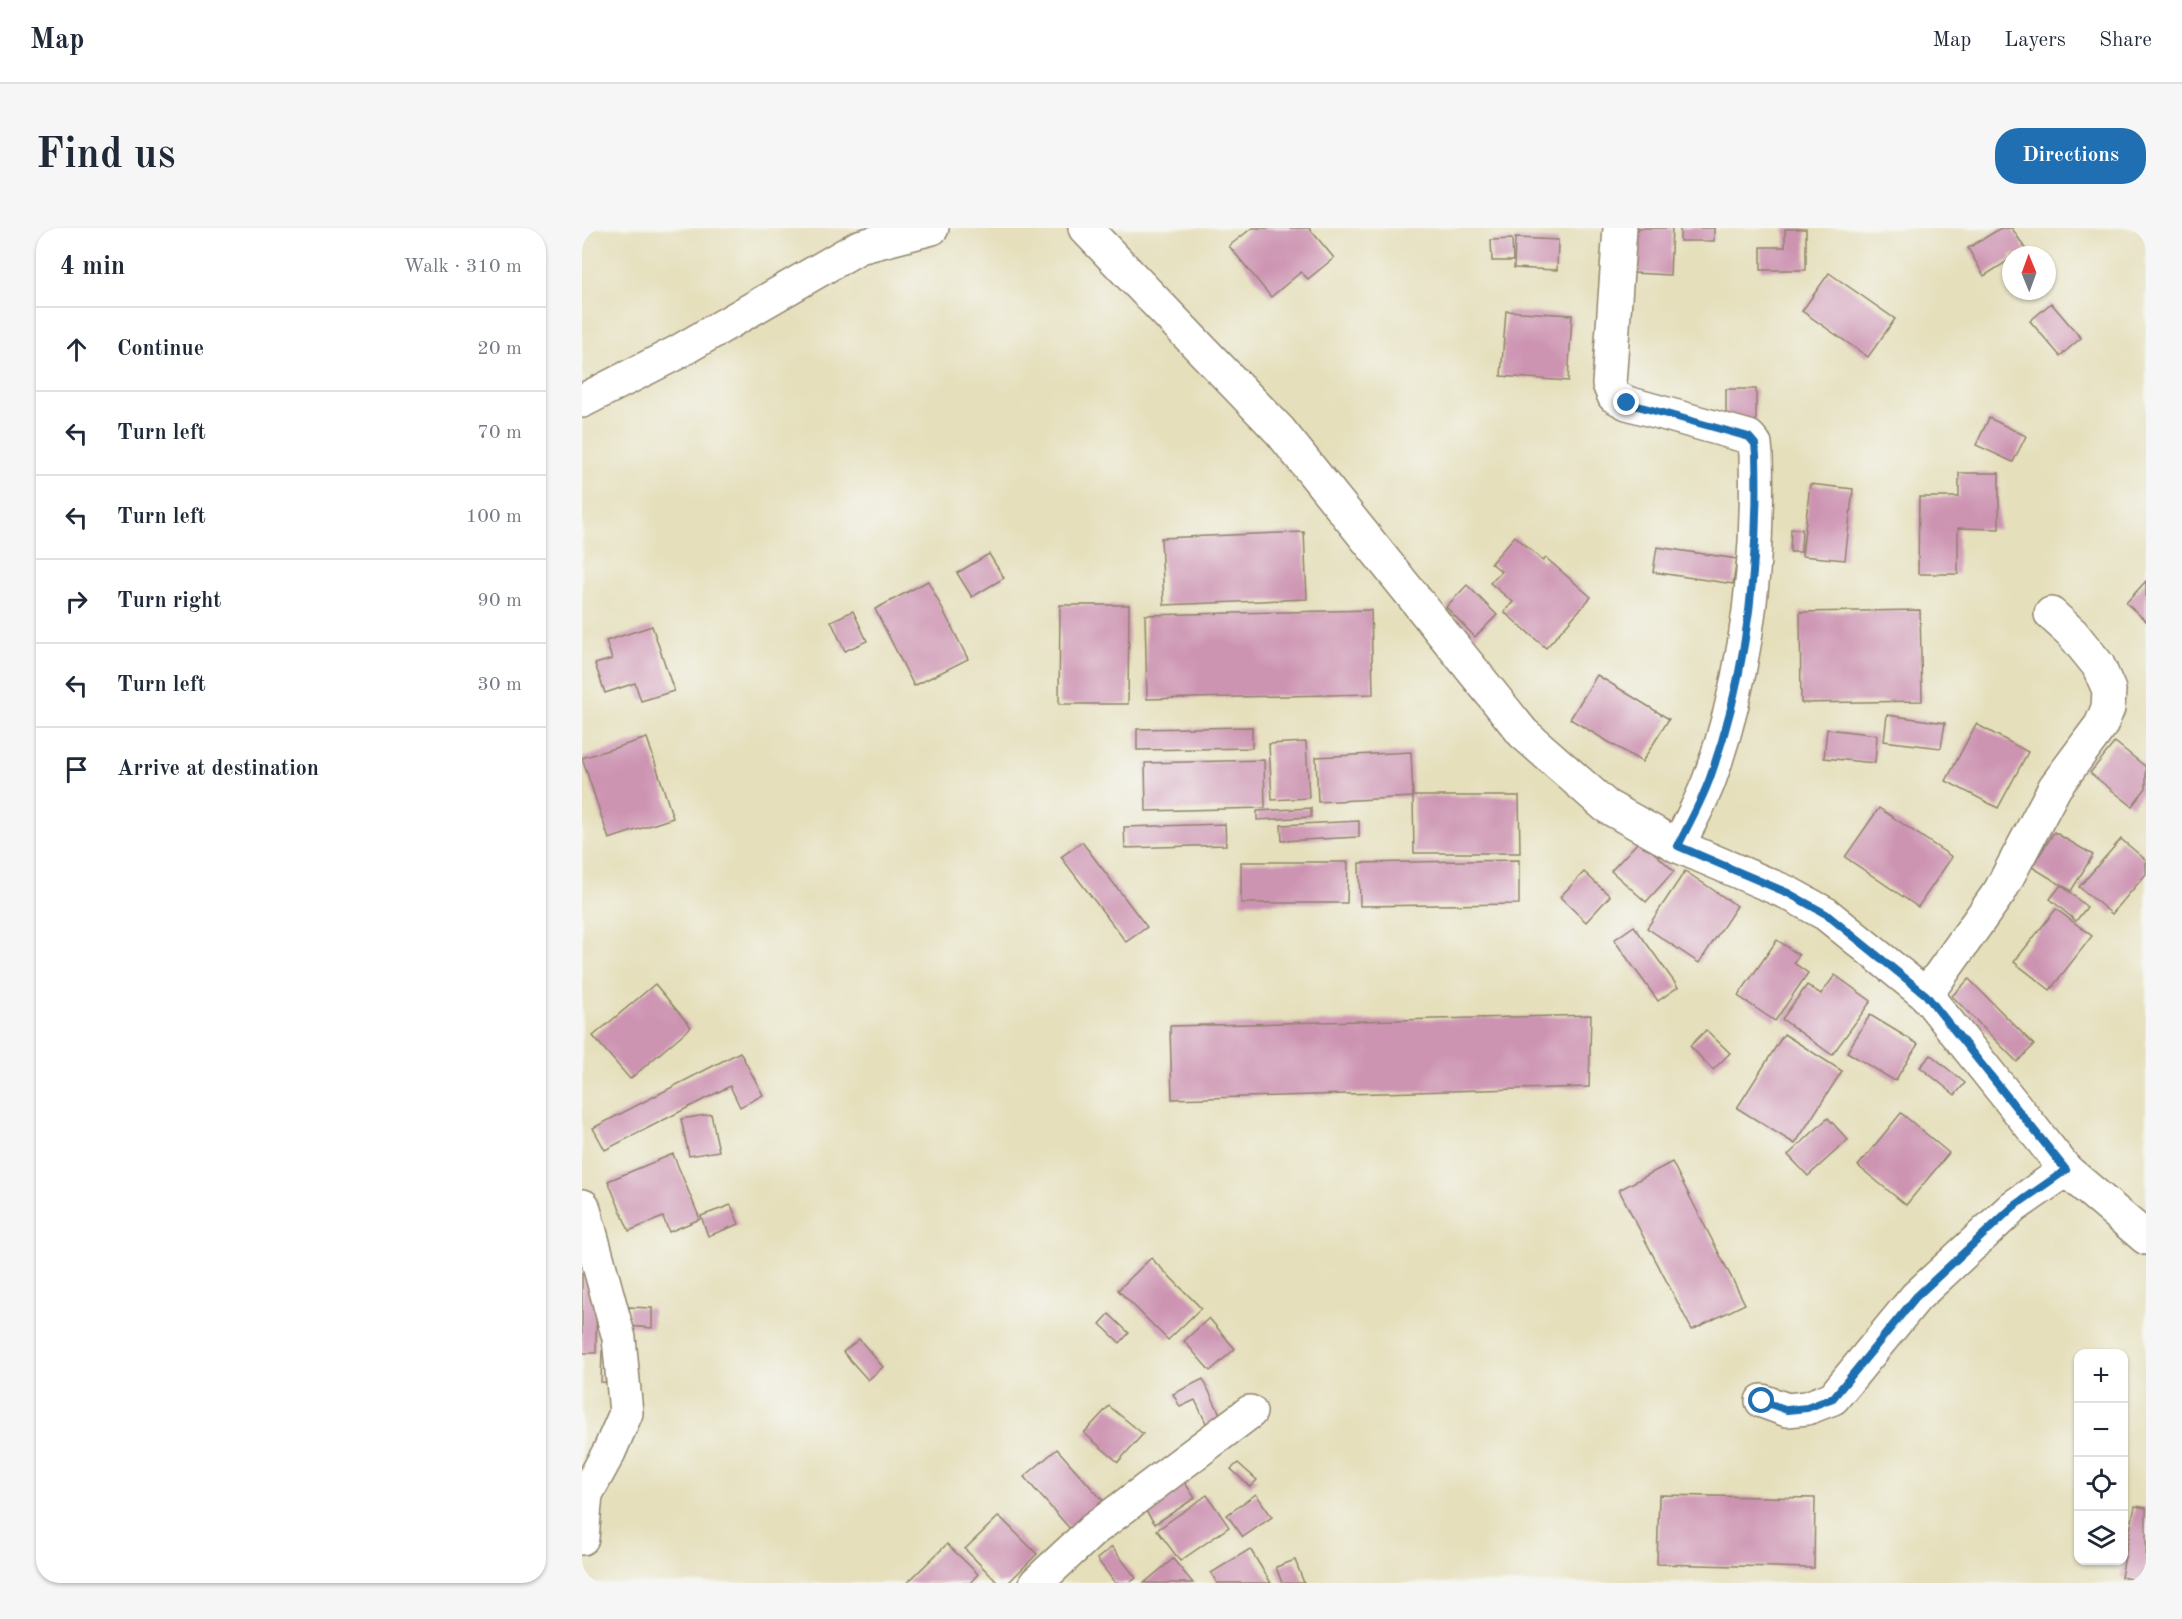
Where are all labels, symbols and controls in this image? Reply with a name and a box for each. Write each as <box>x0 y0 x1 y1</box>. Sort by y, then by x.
text: Map <box>30 27 84 55</box>
text: Map <box>1932 30 1971 51</box>
text: Layers <box>2004 30 2066 51</box>
text: Share <box>2099 30 2152 51</box>
button: Directions <box>1995 128 2146 184</box>
text: Find us <box>36 135 175 177</box>
north arrow <box>2002 246 2056 300</box>
text: 4 min <box>60 254 125 280</box>
text: Walk · 310 m <box>403 257 522 277</box>
icon: ahead <box>60 333 93 366</box>
text: Continue <box>117 338 204 360</box>
text: 20 m <box>477 339 522 359</box>
route end <box>1613 389 1639 415</box>
icon: left <box>60 417 93 450</box>
text: Turn left <box>117 422 206 444</box>
text: 70 m <box>477 423 522 443</box>
icon: left <box>60 501 93 534</box>
text: Turn left <box>117 506 206 528</box>
text: 100 m <box>466 507 522 527</box>
icon: right <box>60 585 93 618</box>
text: Turn right <box>117 590 221 612</box>
text: 90 m <box>477 591 522 611</box>
icon: left <box>60 669 93 702</box>
text: Turn left <box>117 674 206 696</box>
text: 30 m <box>477 675 522 695</box>
icon: arrive <box>60 753 93 786</box>
text: Arrive at destination <box>117 758 319 780</box>
map controls <box>2074 1349 2128 1565</box>
button: + <box>2074 1349 2128 1403</box>
route start <box>1748 1387 1774 1413</box>
button: − <box>2074 1403 2128 1457</box>
button: locate <box>2074 1457 2128 1511</box>
button: layers <box>2074 1511 2128 1565</box>

